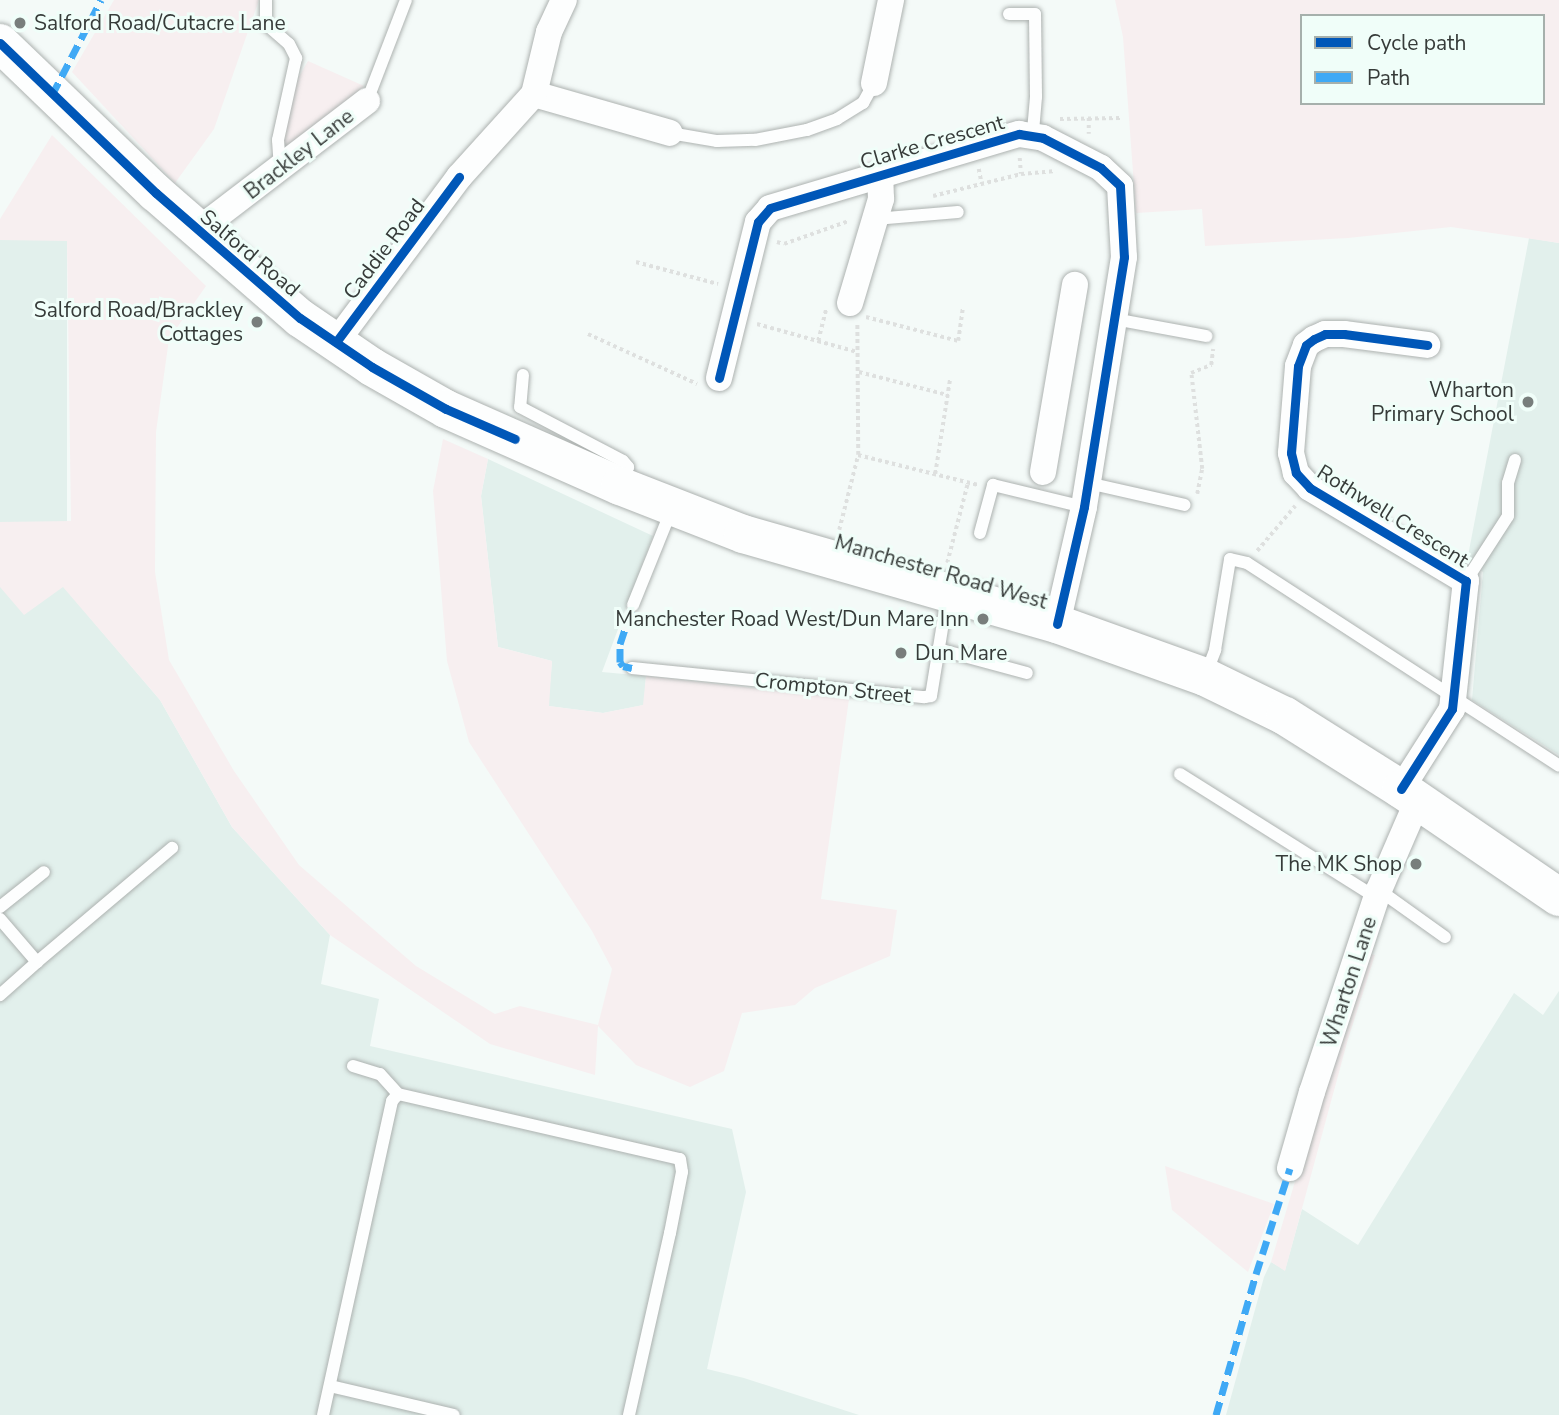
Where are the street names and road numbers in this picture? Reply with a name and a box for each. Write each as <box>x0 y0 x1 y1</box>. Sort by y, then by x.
street label: Brackley Lane <box>239 103 359 205</box>
street label: Clarke Crescent <box>857 109 1007 175</box>
street label: Caddie Road <box>338 194 430 304</box>
street label: Salford Road <box>195 204 305 302</box>
street label: Rothwell Crescent <box>1313 459 1473 573</box>
street label: Manchester Road West <box>832 530 1050 614</box>
street label: Crompton Street <box>754 667 912 709</box>
street label: Wharton Lane <box>1316 913 1382 1051</box>

